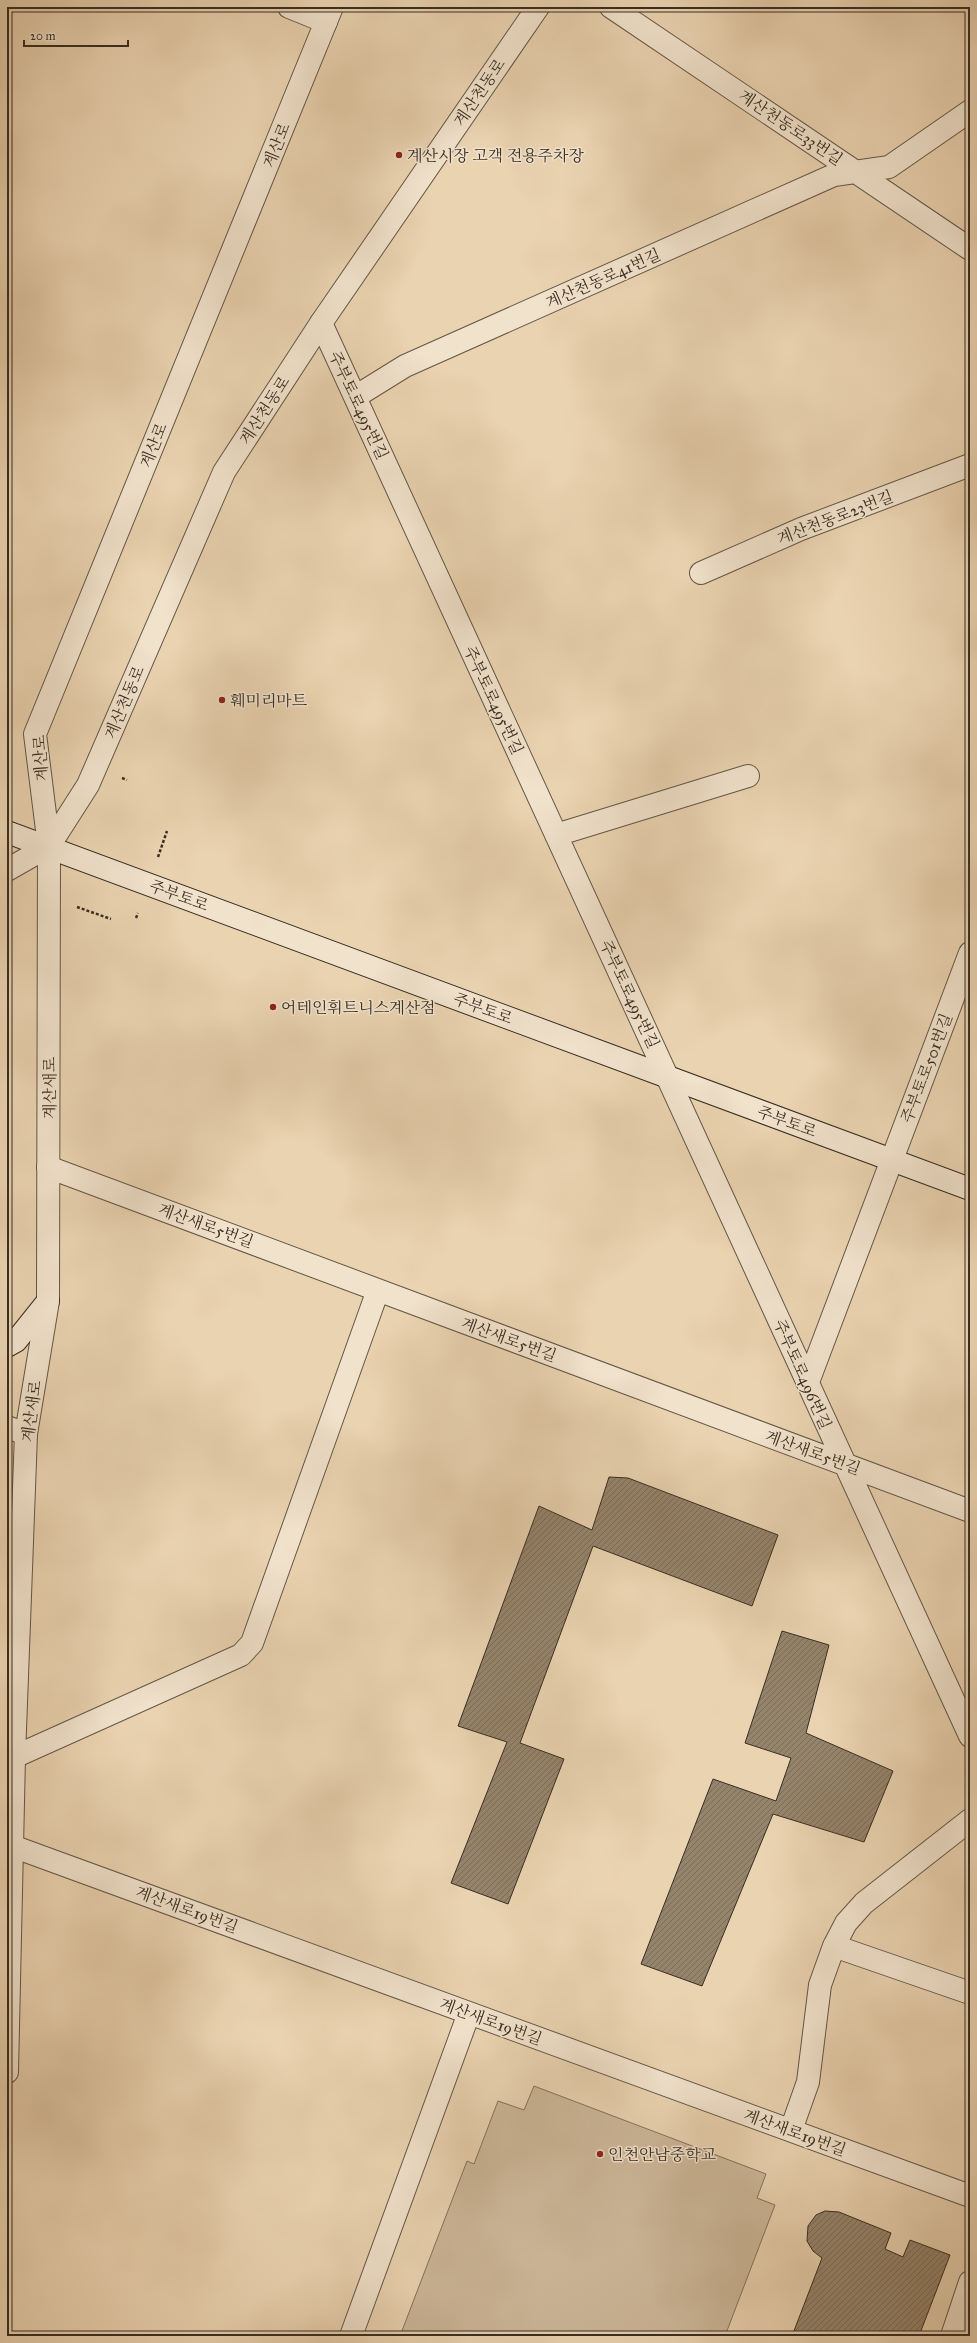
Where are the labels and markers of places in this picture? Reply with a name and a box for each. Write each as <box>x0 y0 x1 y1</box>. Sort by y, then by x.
place label: 계산시장 고객 전용주차장 <box>407 146 584 165</box>
marker: 계산시장 고객 전용주차장 <box>394 150 404 160</box>
place label: 훼미리마트 <box>230 691 308 710</box>
marker: 훼미리마트 <box>217 695 227 705</box>
place label: 어테인휘트니스계산점 <box>281 998 436 1017</box>
marker: 어테인휘트니스계산점 <box>268 1002 278 1012</box>
place label: 인천안남중학교 <box>608 2145 716 2164</box>
marker: 인천안남중학교 <box>595 2149 605 2159</box>

